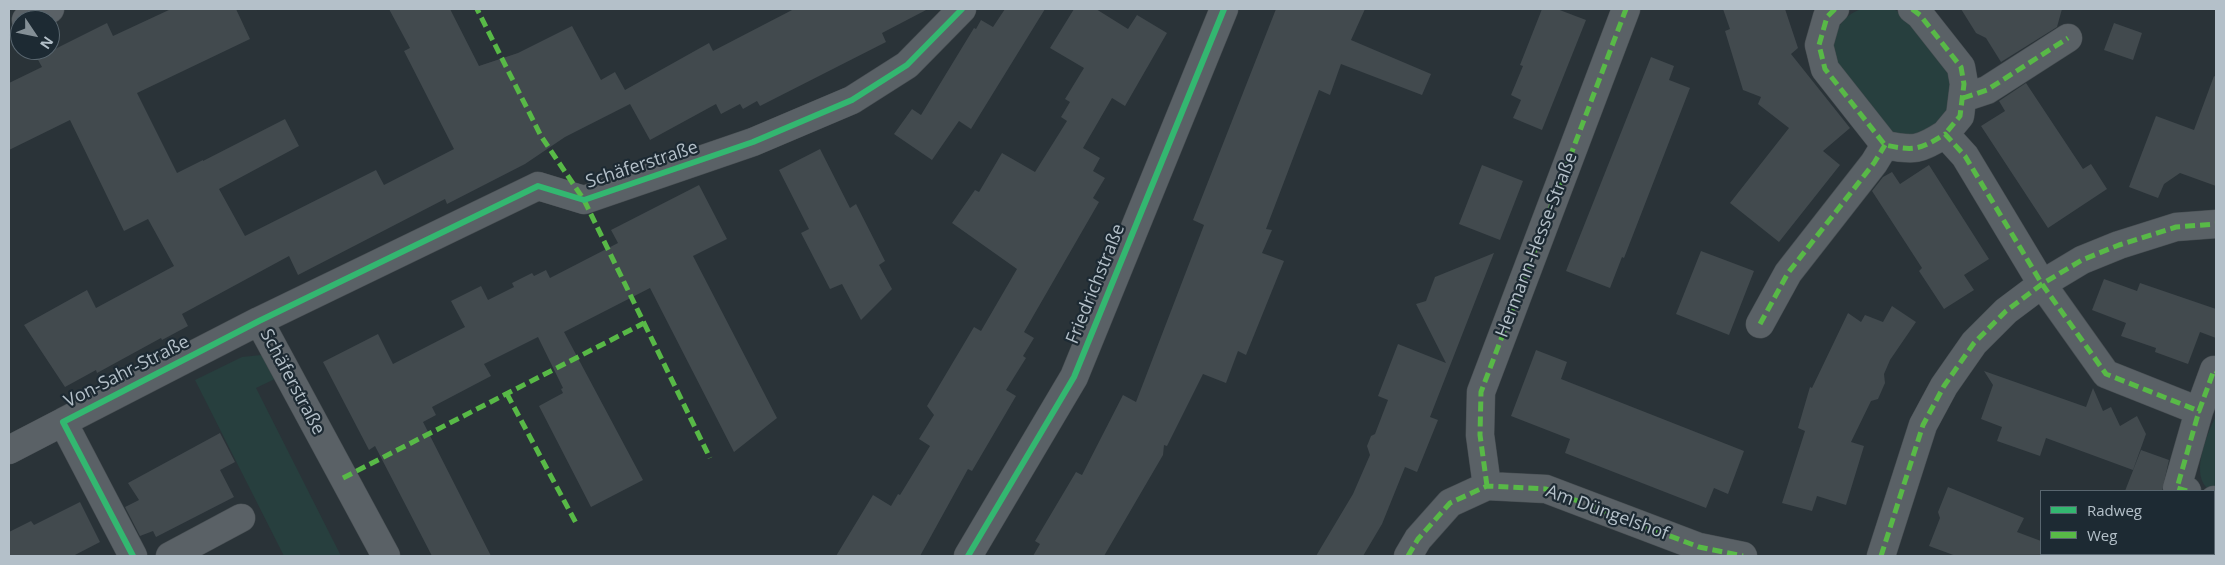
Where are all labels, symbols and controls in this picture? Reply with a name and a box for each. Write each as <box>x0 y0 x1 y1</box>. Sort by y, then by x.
north arrow <box>10 10 60 60</box>
text: N <box>36 33 58 53</box>
street label: Schäferstraße <box>583 137 701 193</box>
street label: Hermann-Hesse-Straße <box>1492 149 1582 341</box>
street label: Friedrichstraße <box>1062 221 1130 347</box>
street label: Schäferstraße <box>255 325 329 439</box>
street label: Von-Sahr-Straße <box>61 331 193 413</box>
street label: Am Düngelshof <box>1543 481 1671 545</box>
legend <box>2040 490 2215 555</box>
text: Radweg <box>2087 500 2142 520</box>
text: Weg <box>2087 525 2117 545</box>

